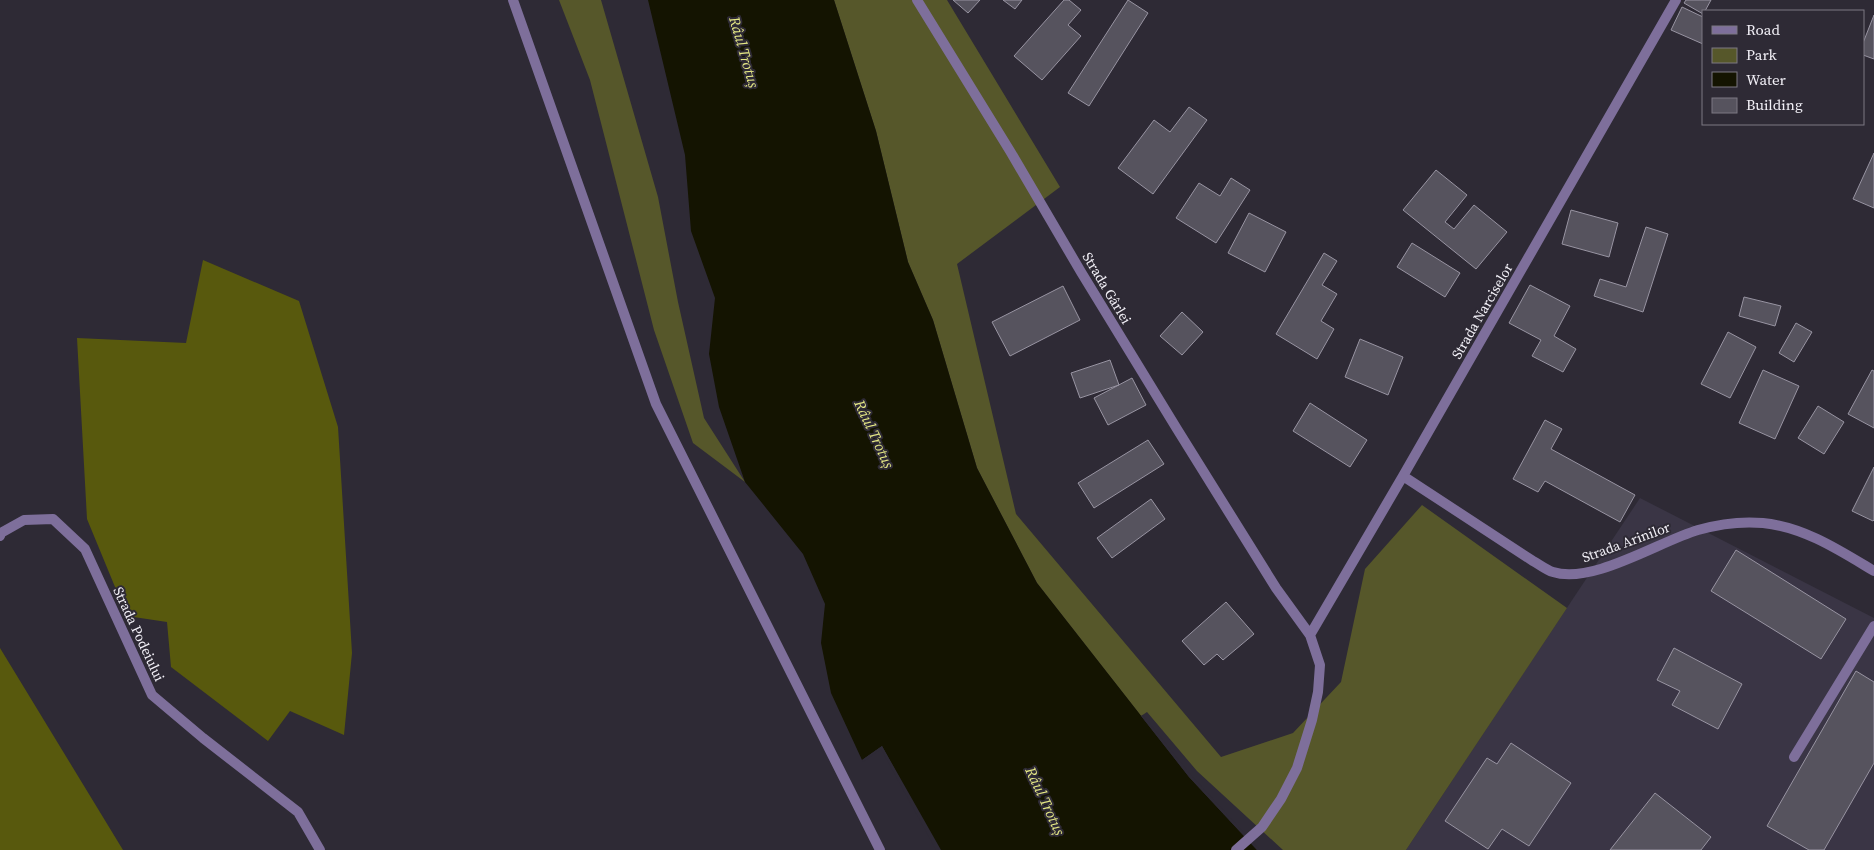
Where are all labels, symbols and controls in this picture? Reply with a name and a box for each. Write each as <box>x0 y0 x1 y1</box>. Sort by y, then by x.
legend <box>1702 10 1864 125</box>
water label: Râul Trotuș <box>724 13 765 91</box>
text: Road <box>1746 19 1780 40</box>
text: Park <box>1746 44 1778 65</box>
text: Water <box>1746 69 1787 90</box>
text: Building <box>1746 94 1803 115</box>
street label: Strada Gârlei <box>1078 248 1136 328</box>
street label: Strada Narciselor <box>1446 259 1518 363</box>
water label: Râul Trotuș <box>849 395 900 472</box>
street label: Strada Arinilor <box>1579 517 1673 567</box>
street label: Strada Podeiului <box>108 584 170 684</box>
water label: Râul Trotuș <box>1020 762 1071 839</box>

